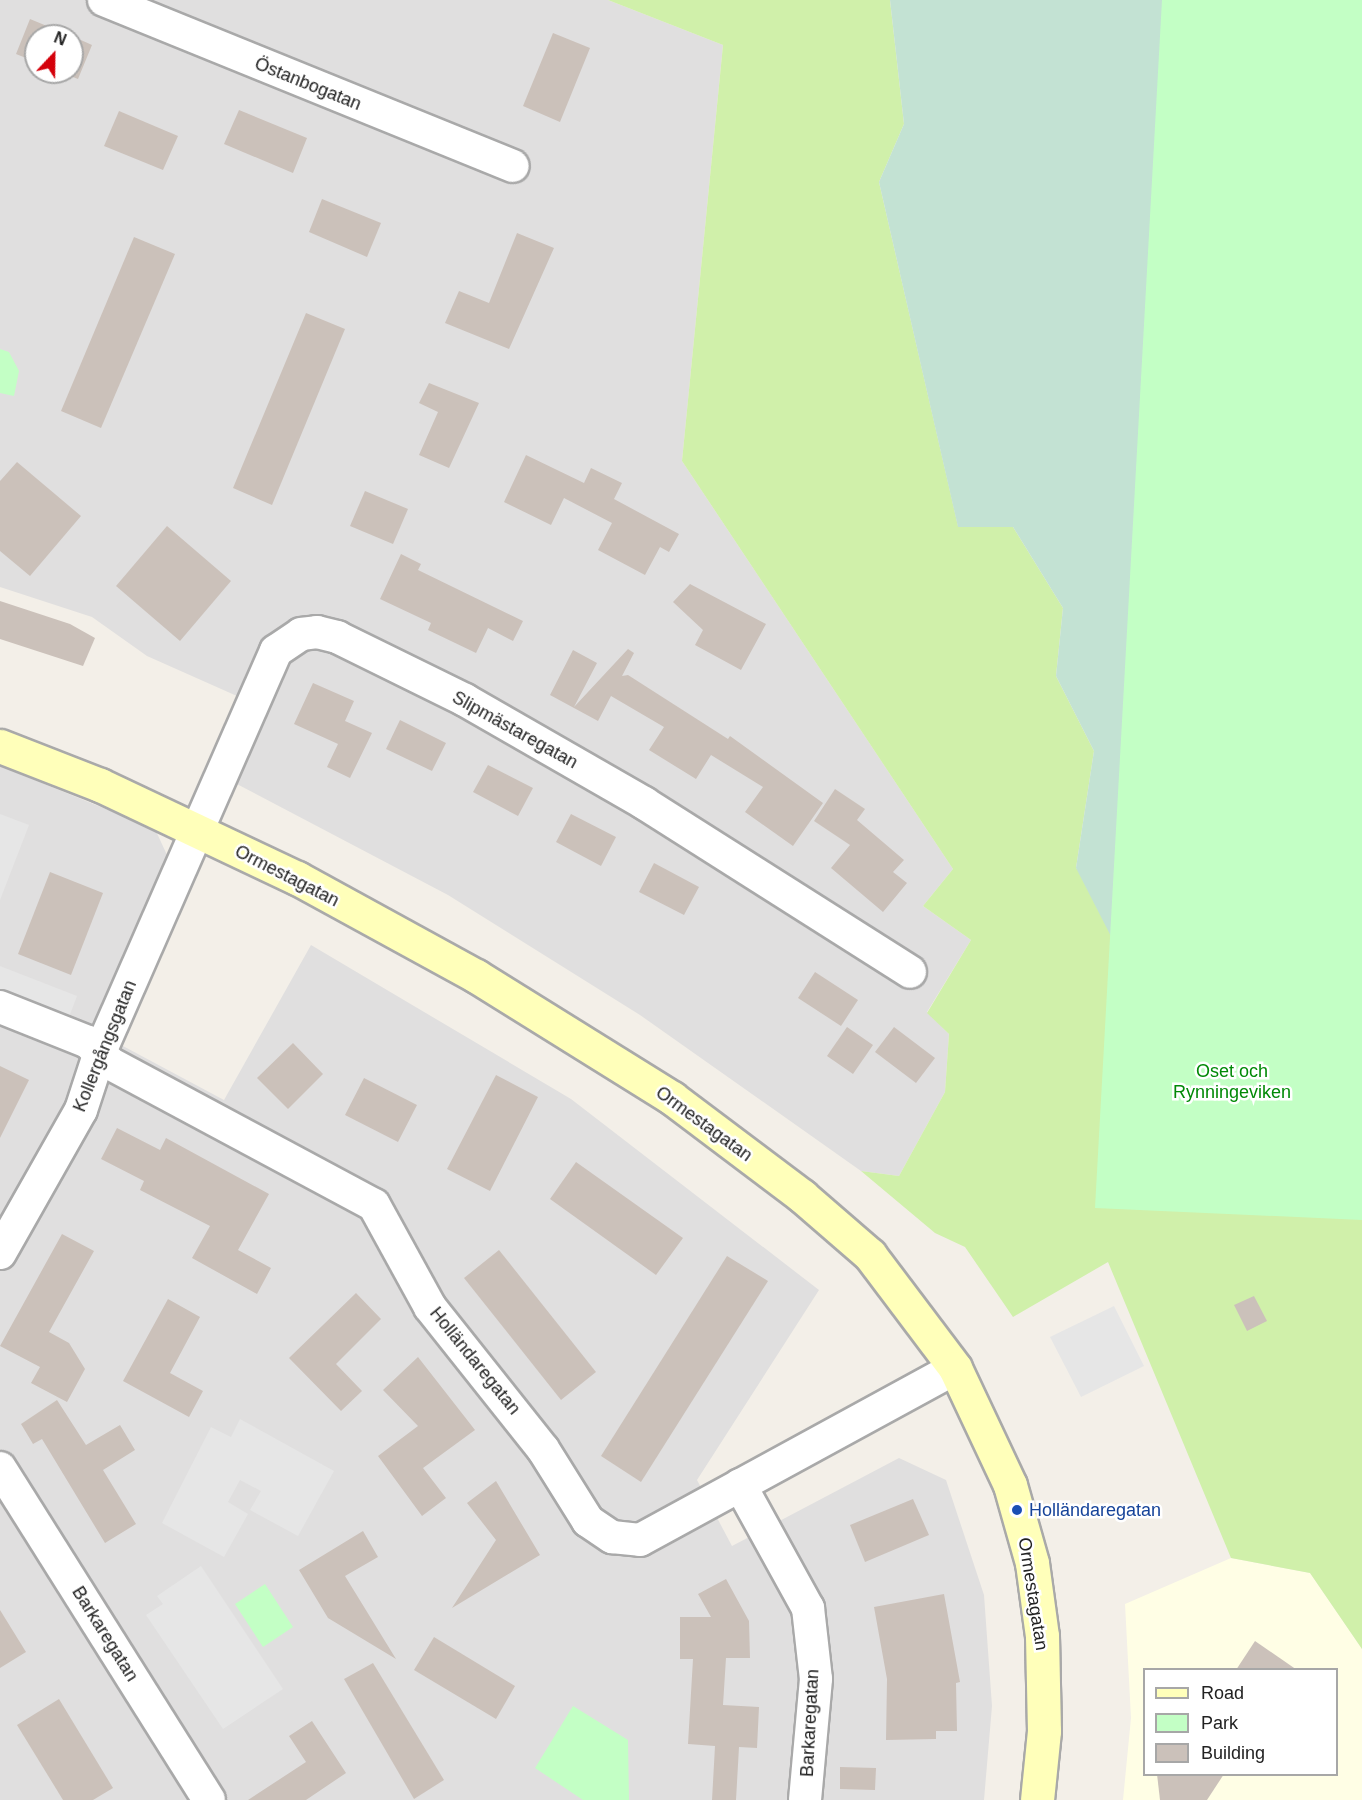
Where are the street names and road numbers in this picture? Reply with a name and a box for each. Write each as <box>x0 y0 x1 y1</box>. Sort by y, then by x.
street label: Östanbogatan <box>252 53 364 115</box>
street label: Slipmästaregatan <box>449 687 581 773</box>
street label: Ormestagatan <box>231 840 343 912</box>
street label: Kollergångsgatan <box>69 977 141 1115</box>
street label: Ormestagatan <box>652 1082 756 1166</box>
street label: Holländaregatan <box>425 1303 525 1419</box>
street label: Ormestagatan <box>1013 1536 1053 1652</box>
street label: Barkaregatan <box>67 1582 143 1686</box>
street label: Barkaregatan <box>796 1668 824 1778</box>

